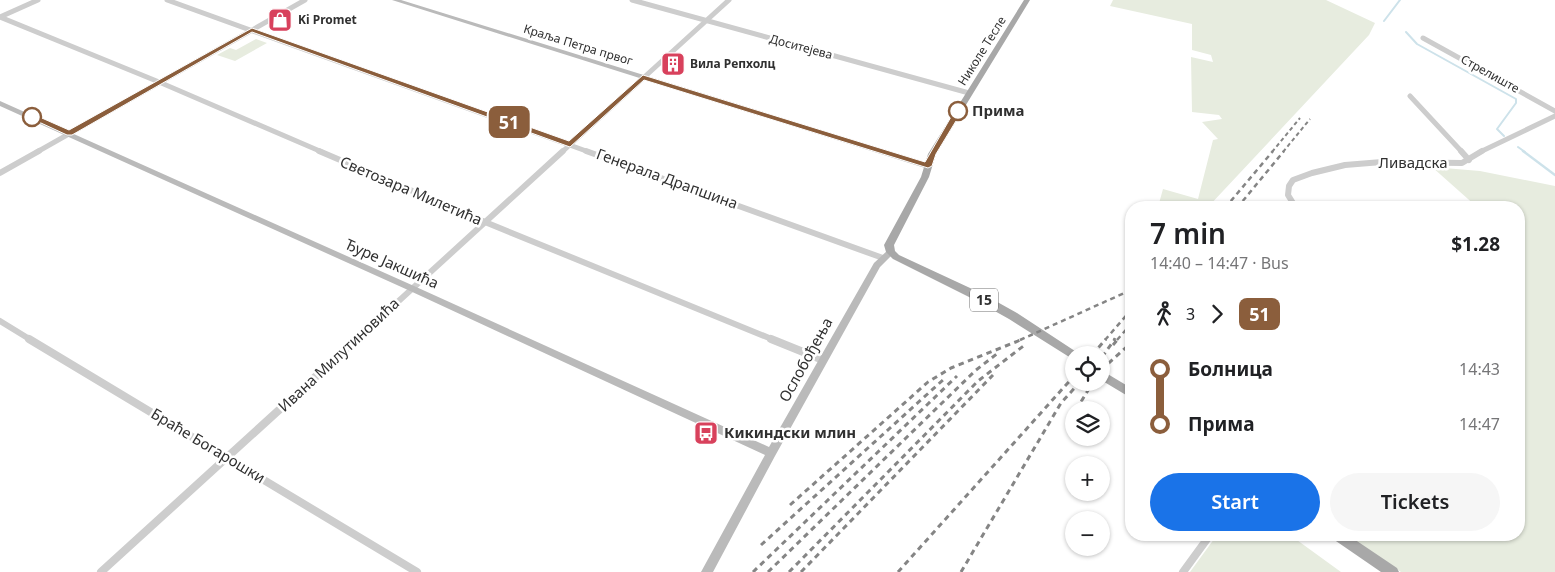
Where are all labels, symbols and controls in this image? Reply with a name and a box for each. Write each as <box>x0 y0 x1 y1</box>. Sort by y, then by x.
shop icon: Ki Promet <box>267 7 293 33</box>
place label: Ki Promet <box>298 11 357 28</box>
street label: Николе Тесле <box>953 12 1010 89</box>
street label: Краља Петра првог <box>522 20 635 69</box>
street label: Доситејева <box>768 30 834 63</box>
building icon: Вила Репхолц <box>660 51 686 77</box>
street label: Стрелиште <box>1458 51 1523 97</box>
place label: Вила Репхолц <box>690 55 776 72</box>
place label: Прима <box>972 100 1025 120</box>
marker: Прима <box>948 101 968 121</box>
line badge: 51 <box>486 106 532 138</box>
unlabelled marker <box>22 107 42 127</box>
text: 51 <box>499 110 519 134</box>
street label: Генерала Драпшина <box>594 143 741 213</box>
street label: Светозара Милетића <box>337 151 486 229</box>
street label: Ливадска <box>1378 152 1448 172</box>
text: 7 min <box>1150 214 1226 252</box>
text: $1.28 <box>1451 231 1500 257</box>
street label: Ђуре Јакшића <box>343 234 442 293</box>
text: 14:40 – 14:47 · Bus <box>1150 252 1289 274</box>
road number: 15 <box>970 288 998 312</box>
street label: Ивана Милутиновића <box>273 293 403 416</box>
icon: walk <box>1150 300 1178 328</box>
icon: forward <box>1203 300 1231 328</box>
text: 51 <box>1249 302 1270 326</box>
text: 3 <box>1186 303 1195 325</box>
street label: Ослобођења <box>774 314 837 405</box>
map controls <box>1065 346 1110 556</box>
button: locate <box>1065 346 1110 391</box>
text: Болница <box>1188 356 1273 382</box>
text: 14:43 <box>1459 358 1500 380</box>
button: layers <box>1065 401 1110 446</box>
street label: Браће Богарошки <box>148 403 269 487</box>
text: Прима <box>1188 411 1255 437</box>
text: 14:47 <box>1459 413 1500 435</box>
bus stop icon: Кикиндски млин <box>693 420 719 446</box>
place label: Кикиндски млин <box>724 422 856 442</box>
button: + <box>1065 456 1110 501</box>
button: Start <box>1150 473 1320 531</box>
button: Tickets <box>1330 473 1500 531</box>
button: − <box>1065 511 1110 556</box>

